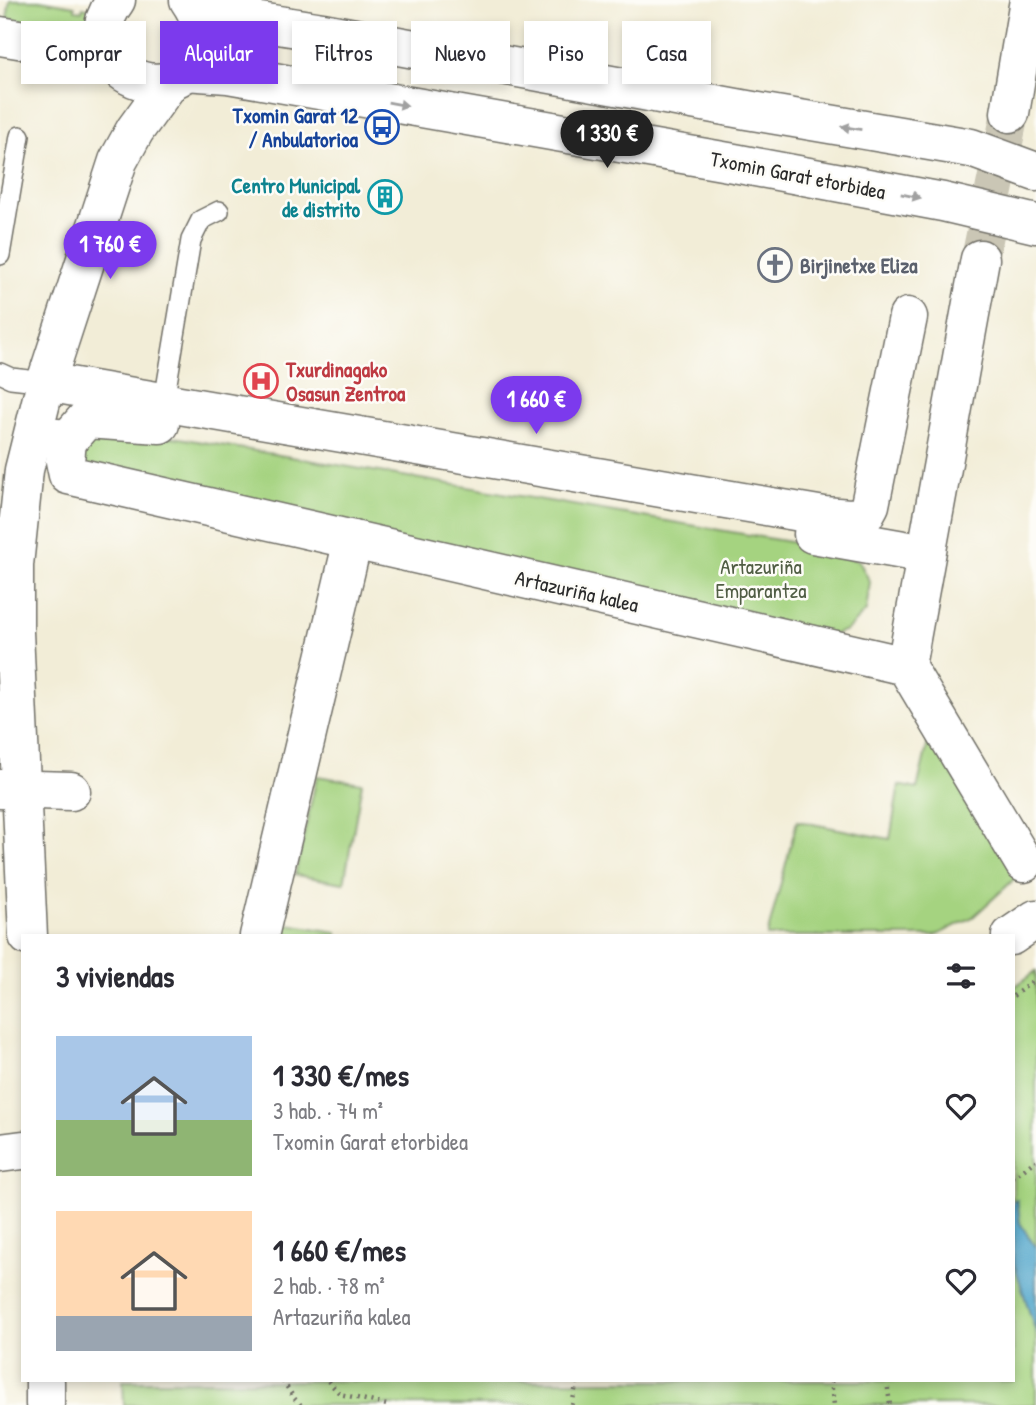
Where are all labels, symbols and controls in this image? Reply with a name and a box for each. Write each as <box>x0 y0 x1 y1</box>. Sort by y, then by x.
chip: Comprar <box>21 21 146 84</box>
chip: Alquilar <box>160 21 278 84</box>
chip: Filtros <box>292 21 397 84</box>
chip: Nuevo <box>411 21 510 84</box>
chip: Piso <box>524 21 608 84</box>
chip: Casa <box>622 21 711 84</box>
one-way arrow <box>387 98 409 109</box>
place label: Txomin Garat 12 / Anbulatorioa <box>232 101 359 154</box>
bus stop icon: Txomin Garat 12 / Anbulatorioa <box>363 108 401 146</box>
pin: 1 330 € <box>542 110 672 170</box>
text: 1 330 € <box>577 117 637 148</box>
one-way arrow <box>840 122 862 133</box>
street label: Txomin Garat etorbidea <box>708 144 888 206</box>
place label: Centro Municipal de distrito <box>231 171 361 224</box>
building icon: Centro Municipal de distrito <box>366 178 404 216</box>
one-way arrow <box>900 191 922 202</box>
pin: 1 760 € <box>45 222 175 281</box>
text: 1 760 € <box>80 228 140 259</box>
church icon: Birjinetxe Eliza <box>756 246 794 284</box>
place label: Birjinetxe Eliza <box>800 251 918 280</box>
place label: Txurdinagako Osasun Zentroa <box>285 355 406 408</box>
hospital icon: Txurdinagako Osasun Zentroa <box>242 362 280 400</box>
pin: 1 660 € <box>471 376 601 436</box>
text: 1 660 € <box>507 383 565 414</box>
park label: Artazuriña Emparantza <box>715 552 807 605</box>
street label: Artazuriña kalea <box>513 563 641 619</box>
text: 3 viviendas <box>56 956 174 996</box>
icon: filters <box>942 957 980 995</box>
text: 1 330 €/mes <box>273 1055 409 1095</box>
icon: home <box>112 1064 196 1148</box>
icon: heart <box>942 1087 980 1125</box>
text: 3 hab. · 74 m² <box>273 1095 383 1126</box>
text: Txomin Garat etorbidea <box>273 1126 468 1157</box>
text: 1 660 €/mes <box>273 1230 406 1270</box>
icon: home <box>112 1239 196 1323</box>
icon: heart <box>942 1262 980 1300</box>
text: 2 hab. · 78 m² <box>273 1270 385 1301</box>
text: Artazuriña kalea <box>273 1301 411 1332</box>

